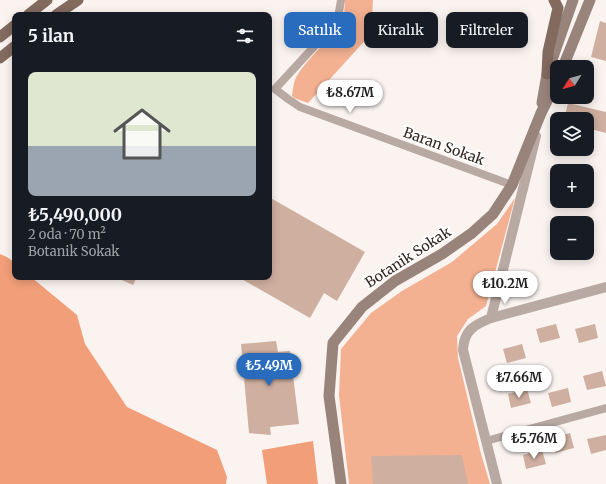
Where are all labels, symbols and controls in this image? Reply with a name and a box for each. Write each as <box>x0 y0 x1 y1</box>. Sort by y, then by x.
chip: Satılık <box>284 12 356 48</box>
chip: Kiralık <box>364 12 438 48</box>
chip: Filtreler <box>446 12 528 48</box>
text: 5 ilan <box>28 25 74 47</box>
icon: filters <box>234 25 256 47</box>
north arrow <box>550 60 594 104</box>
map controls <box>550 60 594 260</box>
pin: ₺8.67M <box>317 80 383 114</box>
text: ₺8.67M <box>326 84 374 101</box>
icon: home <box>106 98 178 170</box>
button: layers <box>550 112 594 156</box>
street label: Baran Sokak <box>401 123 487 169</box>
button: + <box>550 164 594 208</box>
text: ₺5,490,000 <box>28 204 122 226</box>
button: − <box>550 216 594 260</box>
street label: Botanik Sokak <box>362 223 454 291</box>
text: 2 oda · 70 m² <box>28 226 106 243</box>
text: Botanik Sokak <box>28 243 120 260</box>
pin: ₺10.2M <box>472 271 538 305</box>
text: ₺10.2M <box>482 275 528 292</box>
pin: ₺5.49M <box>236 353 302 387</box>
text: ₺5.49M <box>245 357 293 374</box>
pin: ₺7.66M <box>486 365 552 399</box>
text: ₺7.66M <box>496 369 542 386</box>
pin: ₺5.76M <box>501 426 567 460</box>
text: ₺5.76M <box>511 430 557 447</box>

